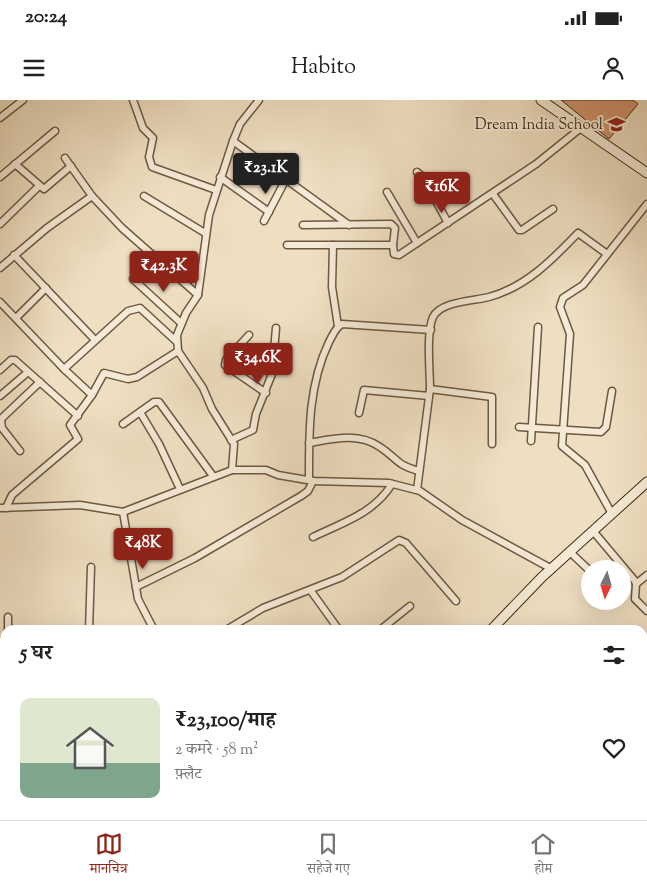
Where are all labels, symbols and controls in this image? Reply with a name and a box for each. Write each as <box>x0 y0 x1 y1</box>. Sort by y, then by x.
text: 20:24 <box>25 4 67 31</box>
text: Habito <box>291 52 356 84</box>
icon: menu <box>20 54 48 82</box>
icon: person <box>599 54 627 82</box>
school or university icon: Dream India School <box>607 114 627 134</box>
place label: Dream India School <box>475 115 603 136</box>
pin: ₹23.1K <box>225 152 307 195</box>
text: ₹23.1K <box>244 157 288 180</box>
pin: ₹16K <box>412 172 472 214</box>
text: ₹16K <box>425 176 459 199</box>
pin: ₹42.3K <box>123 250 205 293</box>
text: ₹42.3K <box>141 255 187 278</box>
pin: ₹34.6K <box>217 342 299 385</box>
text: ₹34.6K <box>235 347 281 370</box>
pin: ₹48K <box>113 528 173 570</box>
text: ₹48K <box>125 532 161 555</box>
north arrow <box>581 560 631 610</box>
map controls <box>581 560 631 610</box>
text: 5 घर <box>20 639 53 669</box>
icon: filters <box>600 641 628 669</box>
text: ₹23,100/माह <box>175 706 276 736</box>
icon: home <box>60 718 120 778</box>
icon: heart <box>600 734 628 762</box>
text: 2 कमरे · 58 m² <box>175 739 259 762</box>
text: फ़्लैट <box>175 764 202 787</box>
tab: मानचित्र <box>90 830 128 882</box>
tab: सहेजे गए <box>307 830 350 882</box>
tab: होम <box>529 830 557 882</box>

